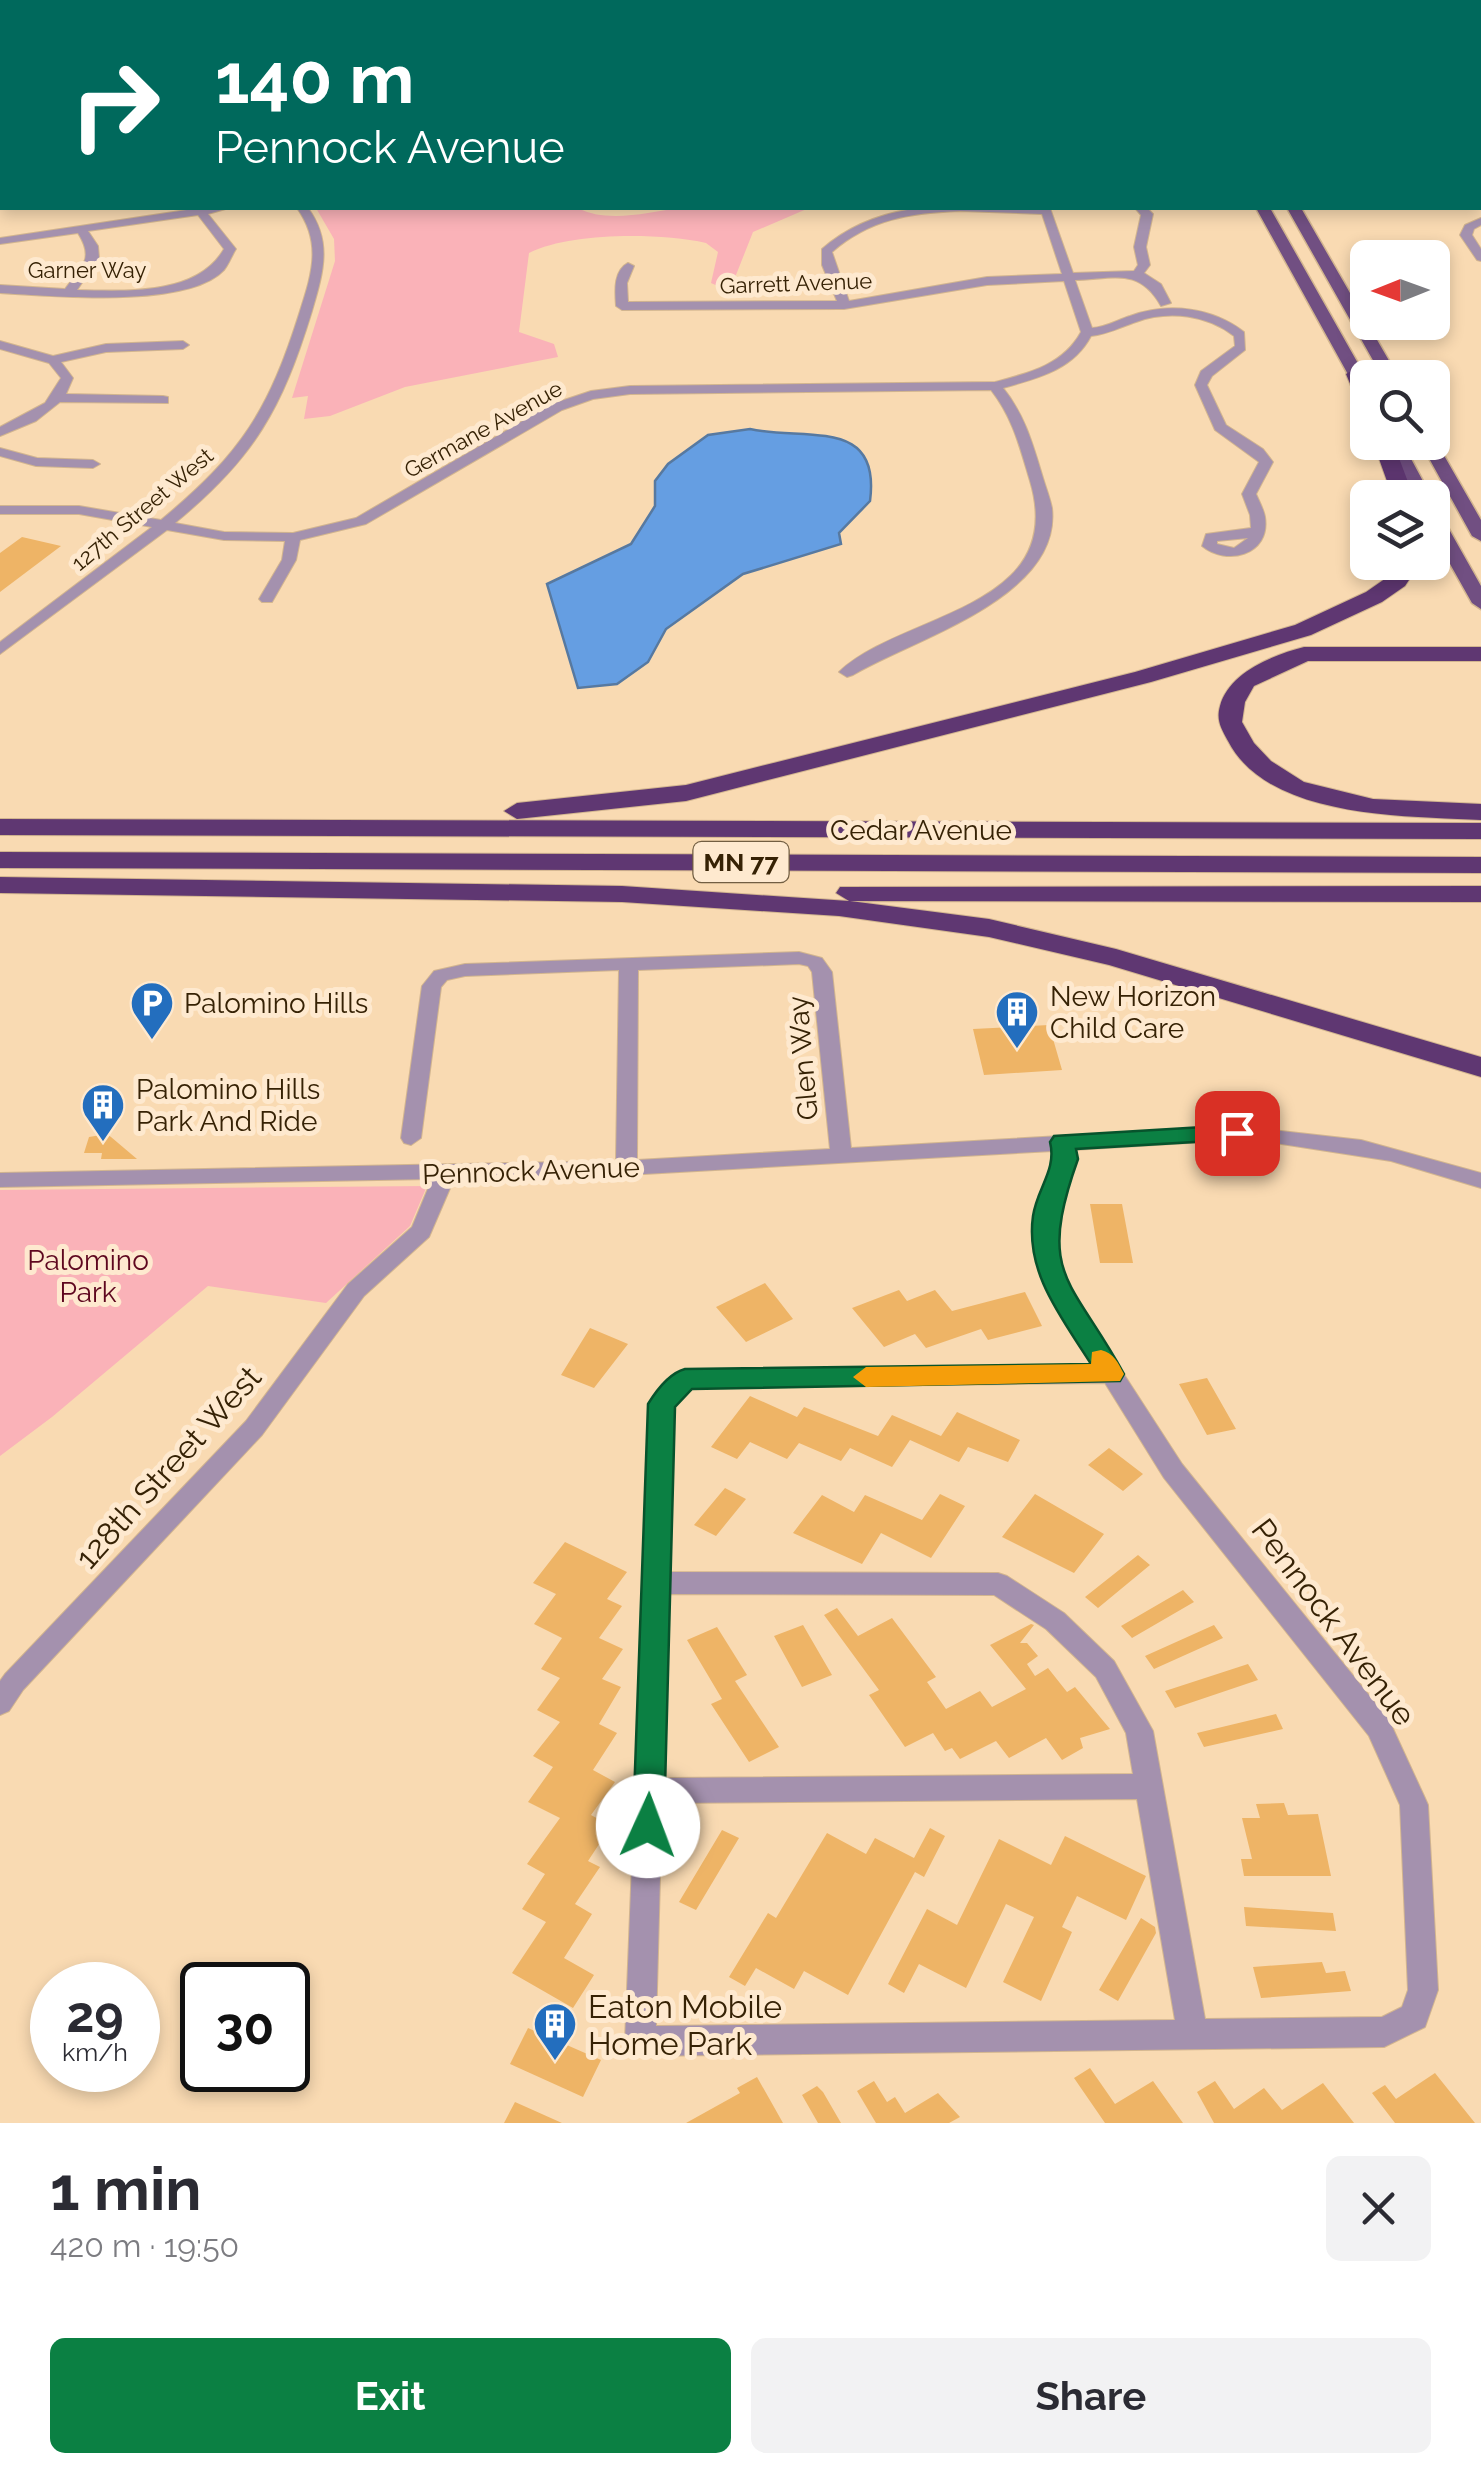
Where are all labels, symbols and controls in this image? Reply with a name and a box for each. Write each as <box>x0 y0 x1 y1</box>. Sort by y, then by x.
text: 140 m <box>215 37 415 119</box>
icon: right <box>50 40 180 170</box>
text: Pennock Avenue <box>215 121 565 174</box>
north arrow <box>1350 240 1450 340</box>
map controls <box>1350 240 1450 580</box>
street label: Garner Way <box>28 257 146 283</box>
street label: Garrett Avenue <box>719 267 873 299</box>
button: search <box>1350 360 1450 460</box>
street label: Germane Avenue <box>400 375 567 483</box>
street label: 127th Street West <box>66 442 219 576</box>
button: layers <box>1350 480 1450 580</box>
street label: Cedar Avenue <box>830 814 1012 847</box>
road number: MN 77 <box>694 842 788 882</box>
parking icon: Palomino Hills <box>129 980 175 1041</box>
place label: New Horizon Child Care <box>1050 980 1216 1045</box>
place label: Palomino Hills <box>184 987 368 1020</box>
building icon: New Horizon Child Care <box>994 989 1040 1050</box>
street label: Glen Way <box>781 995 825 1121</box>
place label: Palomino Hills Park And Ride <box>136 1073 320 1138</box>
building icon: Palomino Hills Park And Ride <box>80 1082 126 1143</box>
pin <box>1195 1091 1280 1176</box>
icon: arrive <box>1210 1106 1265 1161</box>
street label: Pennock Avenue <box>422 1151 640 1191</box>
park label: Palomino Park <box>27 1244 149 1309</box>
street label: 128th Street West <box>68 1358 269 1576</box>
street label: Pennock Avenue <box>1244 1512 1424 1732</box>
position arrow <box>596 1774 700 1878</box>
speed limit sign: 30 <box>180 1962 310 2092</box>
text: 29 <box>66 1985 124 2044</box>
place label: Eaton Mobile Home Park <box>588 1988 782 2062</box>
building icon: Eaton Mobile Home Park <box>532 2001 578 2062</box>
text: km/h <box>62 2037 128 2067</box>
text: 1 min <box>50 2154 201 2224</box>
button: close <box>1326 2156 1431 2261</box>
text: 420 m · 19:50 <box>50 2227 239 2264</box>
button: Exit <box>50 2338 731 2453</box>
button: Share <box>751 2338 1431 2453</box>

